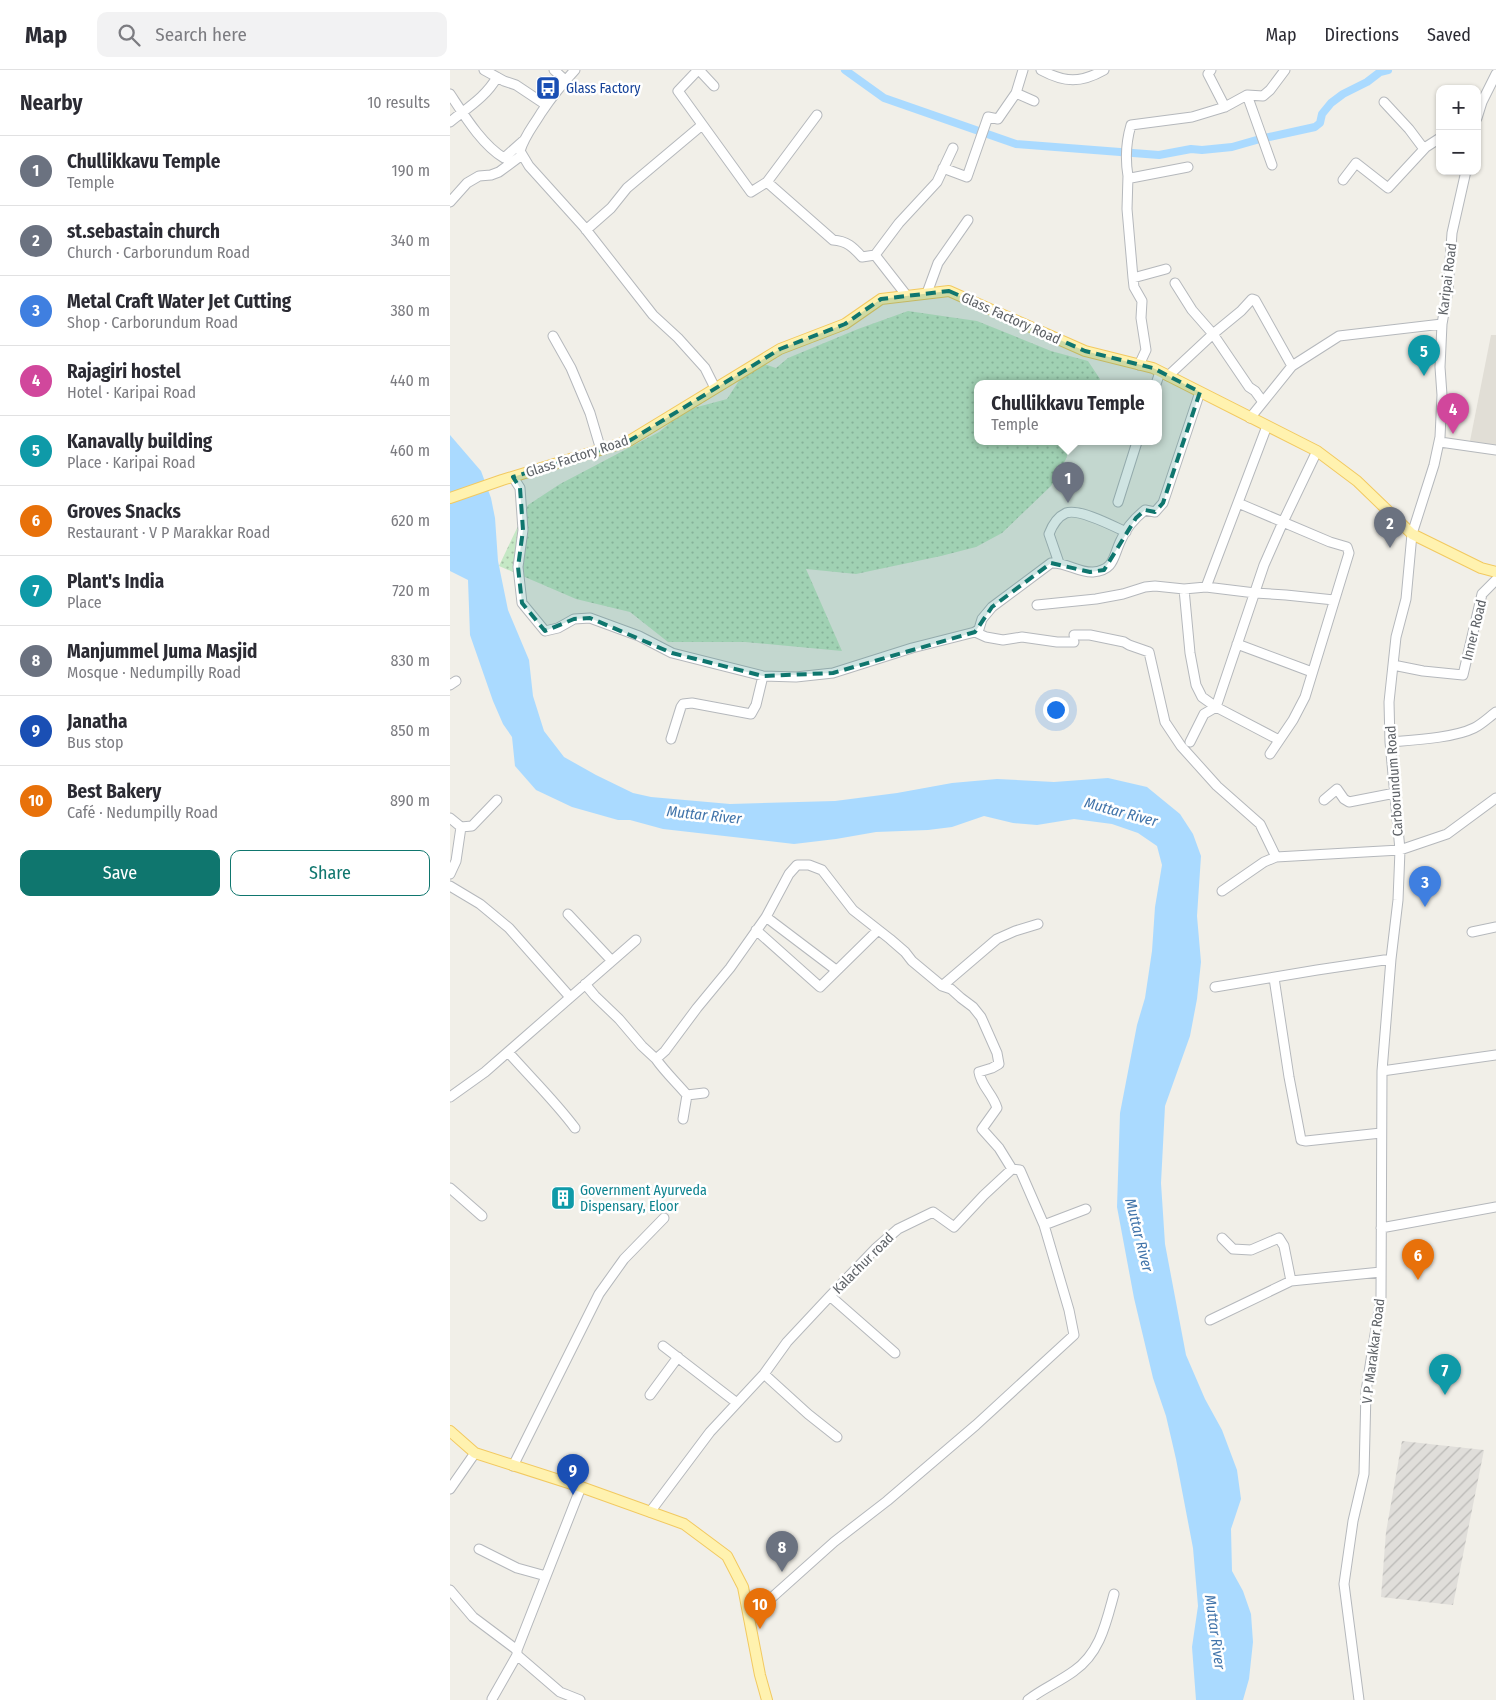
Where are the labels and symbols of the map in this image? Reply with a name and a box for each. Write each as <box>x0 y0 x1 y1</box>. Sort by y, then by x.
bus stop icon: Glass Factory <box>535 75 561 101</box>
place label: Glass Factory <box>566 80 641 97</box>
street label: Karipai Road <box>1435 242 1460 316</box>
street label: Glass Factory Road <box>959 289 1063 348</box>
pin: 5 <box>1408 335 1440 376</box>
pin: 4 <box>1437 393 1469 434</box>
street label: Glass Factory Road <box>524 432 631 481</box>
pin: 1 <box>1052 462 1084 503</box>
pin: 2 <box>1374 507 1406 548</box>
street label: Inner Road <box>1459 598 1490 663</box>
your location <box>1043 697 1069 723</box>
street label: Carborundum Road <box>1382 725 1407 837</box>
water label: Muttar River <box>1082 794 1160 831</box>
water label: Muttar River <box>666 802 743 828</box>
pin: 3 <box>1409 866 1441 907</box>
place label: Government Ayurveda Dispensary, Eloor <box>580 1182 707 1215</box>
building icon: Government Ayurveda Dispensary, Eloor <box>550 1185 576 1211</box>
water label: Muttar River <box>1121 1196 1157 1274</box>
street label: Kalachur road <box>829 1229 897 1297</box>
pin: 6 <box>1402 1239 1434 1280</box>
street label: V P Marakkar Road <box>1359 1297 1388 1405</box>
pin: 7 <box>1429 1354 1461 1395</box>
pin: 9 <box>557 1454 589 1495</box>
pin: 8 <box>766 1531 798 1572</box>
pin: 10 <box>744 1588 776 1629</box>
water label: Muttar River <box>1201 1594 1229 1671</box>

